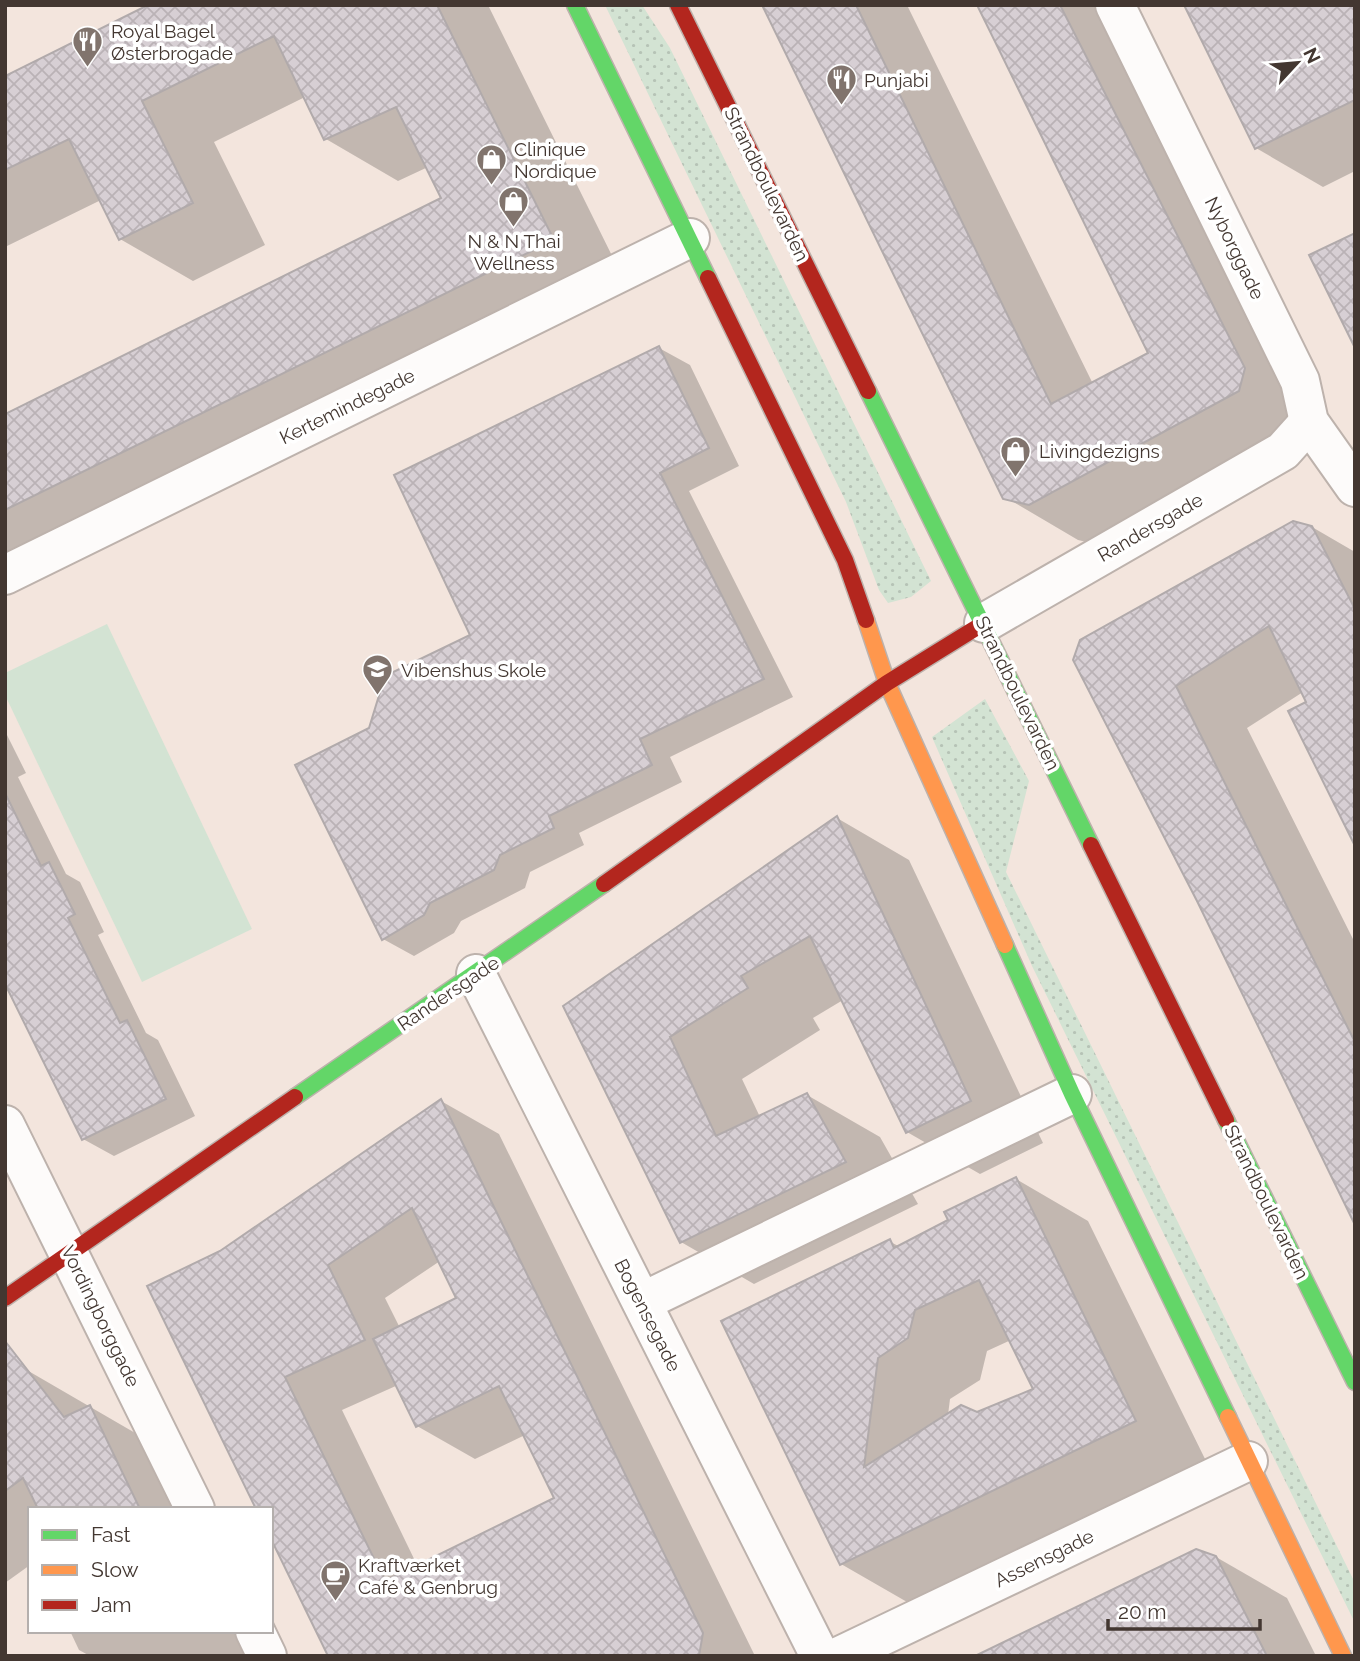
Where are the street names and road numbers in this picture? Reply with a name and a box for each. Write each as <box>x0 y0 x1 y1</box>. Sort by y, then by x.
street label: Strandboulevarden <box>720 103 814 265</box>
street label: Nyborggade <box>1201 193 1269 303</box>
street label: Kertemindegade <box>276 364 418 448</box>
street label: Randersgade <box>1094 488 1206 566</box>
street label: Strandboulevarden <box>971 612 1065 774</box>
street label: Randersgade <box>393 951 503 1035</box>
street label: Strandboulevarden <box>1220 1121 1314 1283</box>
street label: Vordingborggade <box>57 1242 145 1390</box>
street label: Bogensegade <box>610 1255 686 1375</box>
street label: Assensgade <box>991 1525 1097 1591</box>

